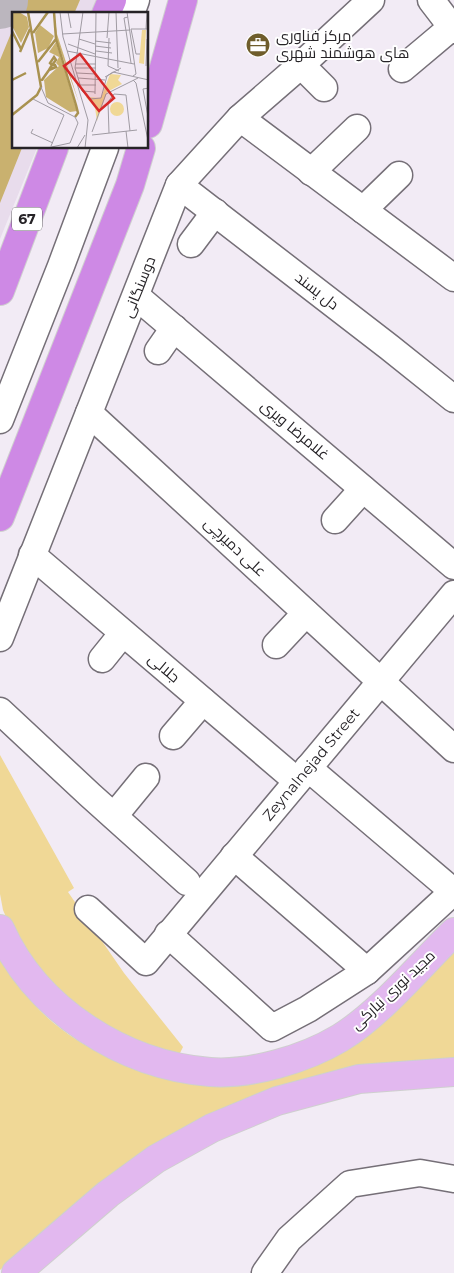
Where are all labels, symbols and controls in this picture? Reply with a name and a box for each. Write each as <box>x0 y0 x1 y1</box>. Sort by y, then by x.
inset map <box>12 12 149 149</box>
place label: مرکز فناوری های هوشمند شهری <box>276 26 410 63</box>
office icon: مرکز فناوری های هوشمند شهری <box>245 32 271 58</box>
road number: 67 <box>12 208 42 230</box>
street label: دوسنگانی <box>118 253 160 321</box>
street label: دل پسند <box>291 268 343 314</box>
street label: غلامرضا ویری <box>256 395 334 465</box>
street label: علی دمیرچی <box>200 513 270 581</box>
street label: جلالی <box>144 649 184 687</box>
street label: Zeynalnejad Street <box>258 704 363 825</box>
street label: مجید نوری نیارکی <box>347 946 439 1034</box>

